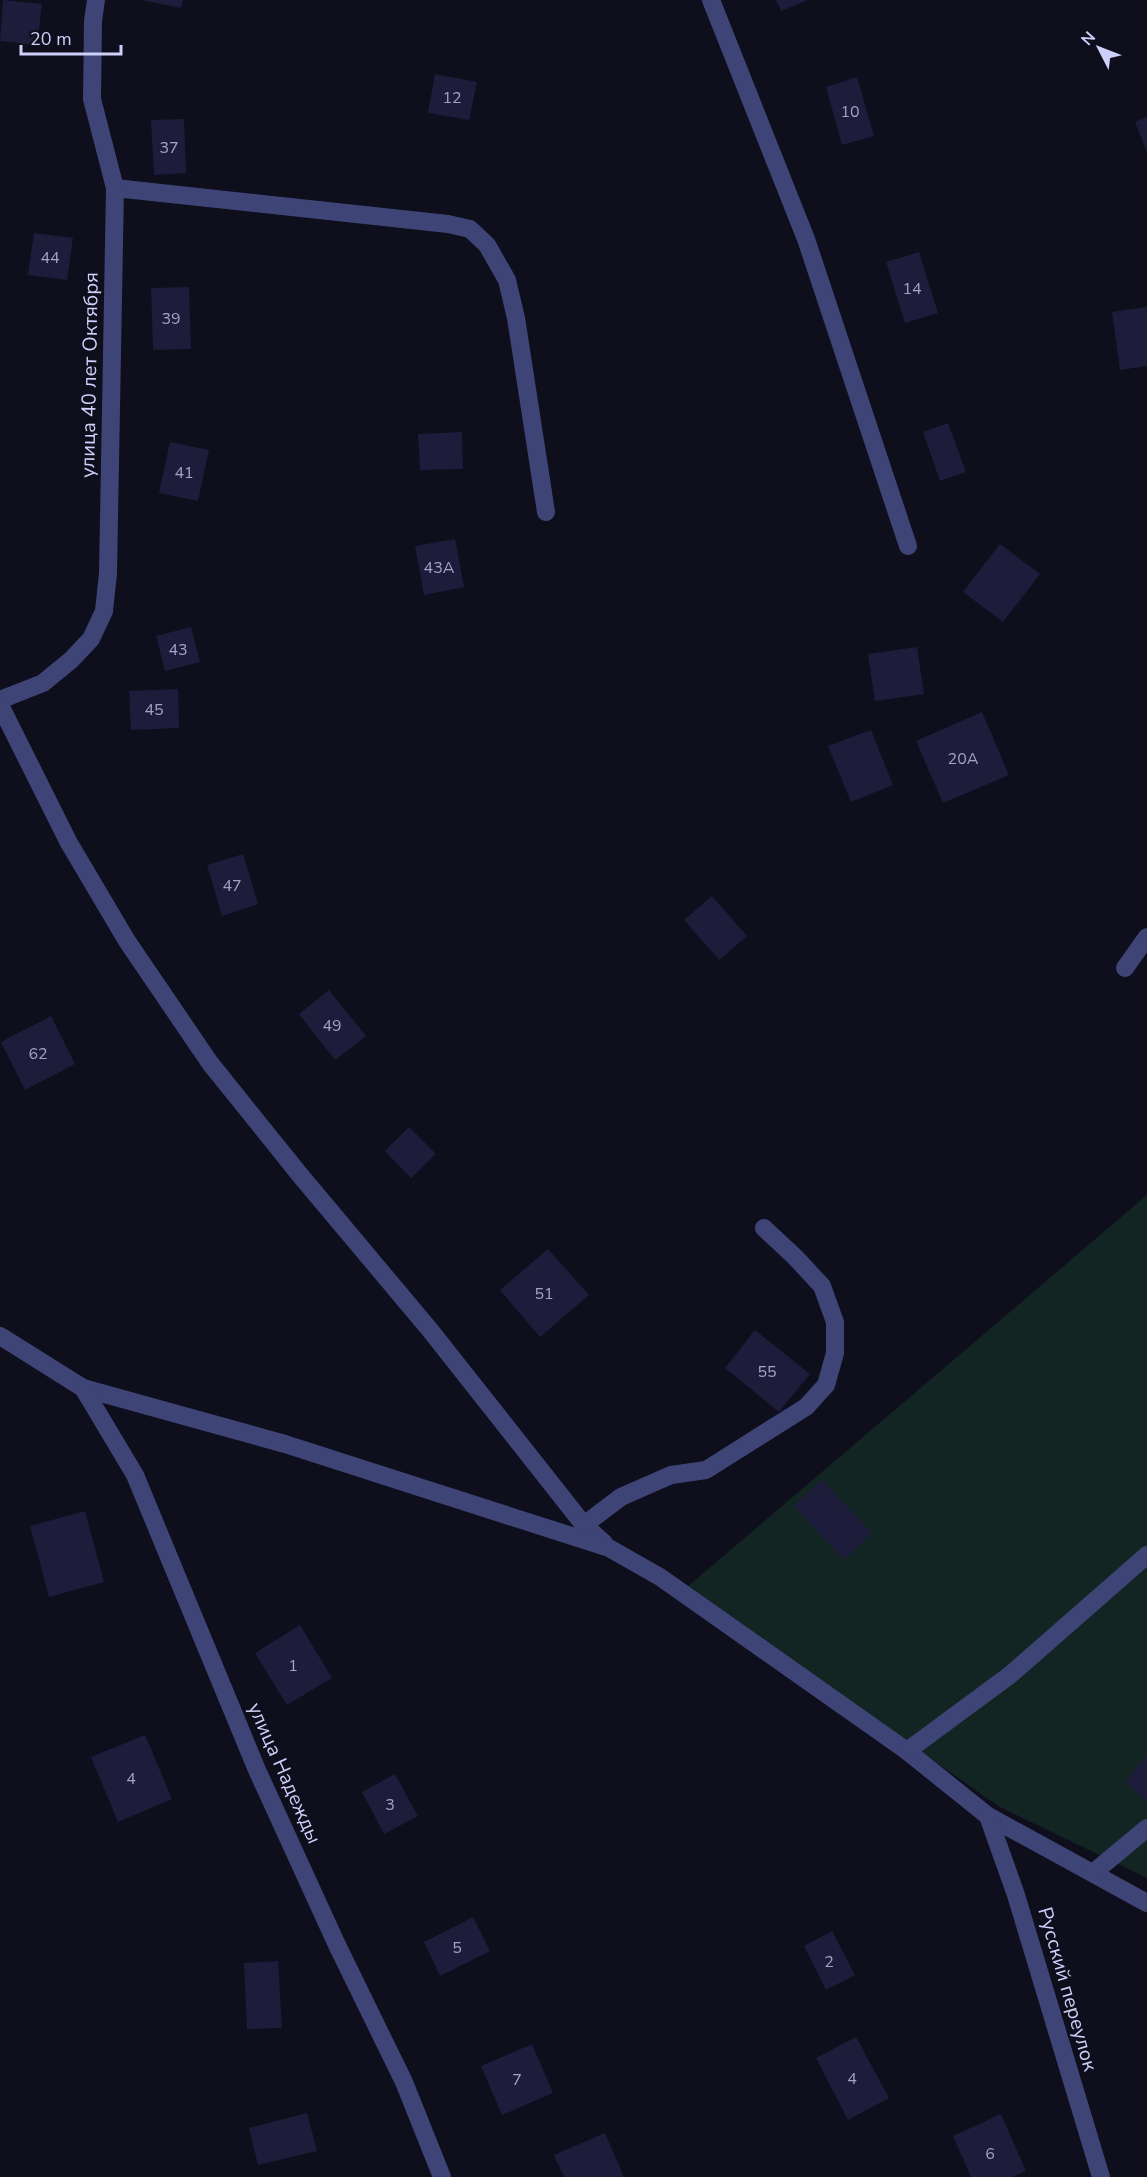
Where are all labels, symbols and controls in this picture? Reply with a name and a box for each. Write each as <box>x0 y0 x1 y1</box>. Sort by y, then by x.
scale bar <box>21 18 122 56</box>
north arrow <box>1069 18 1129 78</box>
text: 20 m <box>30 27 72 51</box>
text: N <box>1076 27 1101 50</box>
house number: 12 <box>442 87 462 109</box>
house number: 10 <box>840 101 860 123</box>
house number: 37 <box>159 137 179 159</box>
house number: 44 <box>40 247 60 269</box>
street label: улица 40 лет Октября <box>74 272 105 478</box>
house number: 14 <box>902 278 922 300</box>
house number: 39 <box>161 308 181 330</box>
house number: 41 <box>174 462 194 484</box>
house number: 43А <box>424 557 455 579</box>
house number: 43 <box>168 639 188 661</box>
house number: 45 <box>144 699 164 721</box>
house number: 20А <box>948 748 979 770</box>
house number: 47 <box>222 875 242 897</box>
house number: 49 <box>322 1015 342 1037</box>
house number: 62 <box>28 1043 48 1065</box>
house number: 51 <box>534 1283 554 1305</box>
house number: 55 <box>757 1361 777 1383</box>
house number: 1 <box>288 1655 298 1677</box>
street label: улица Надежды <box>241 1698 328 1848</box>
house number: 4 <box>126 1768 136 1790</box>
house number: 3 <box>385 1794 395 1816</box>
street label: Русский переулок <box>1031 1904 1104 2075</box>
house number: 5 <box>452 1937 462 1959</box>
house number: 2 <box>824 1951 834 1973</box>
house number: 4 <box>847 2068 857 2090</box>
house number: 7 <box>512 2069 522 2091</box>
house number: 6 <box>985 2143 995 2165</box>

